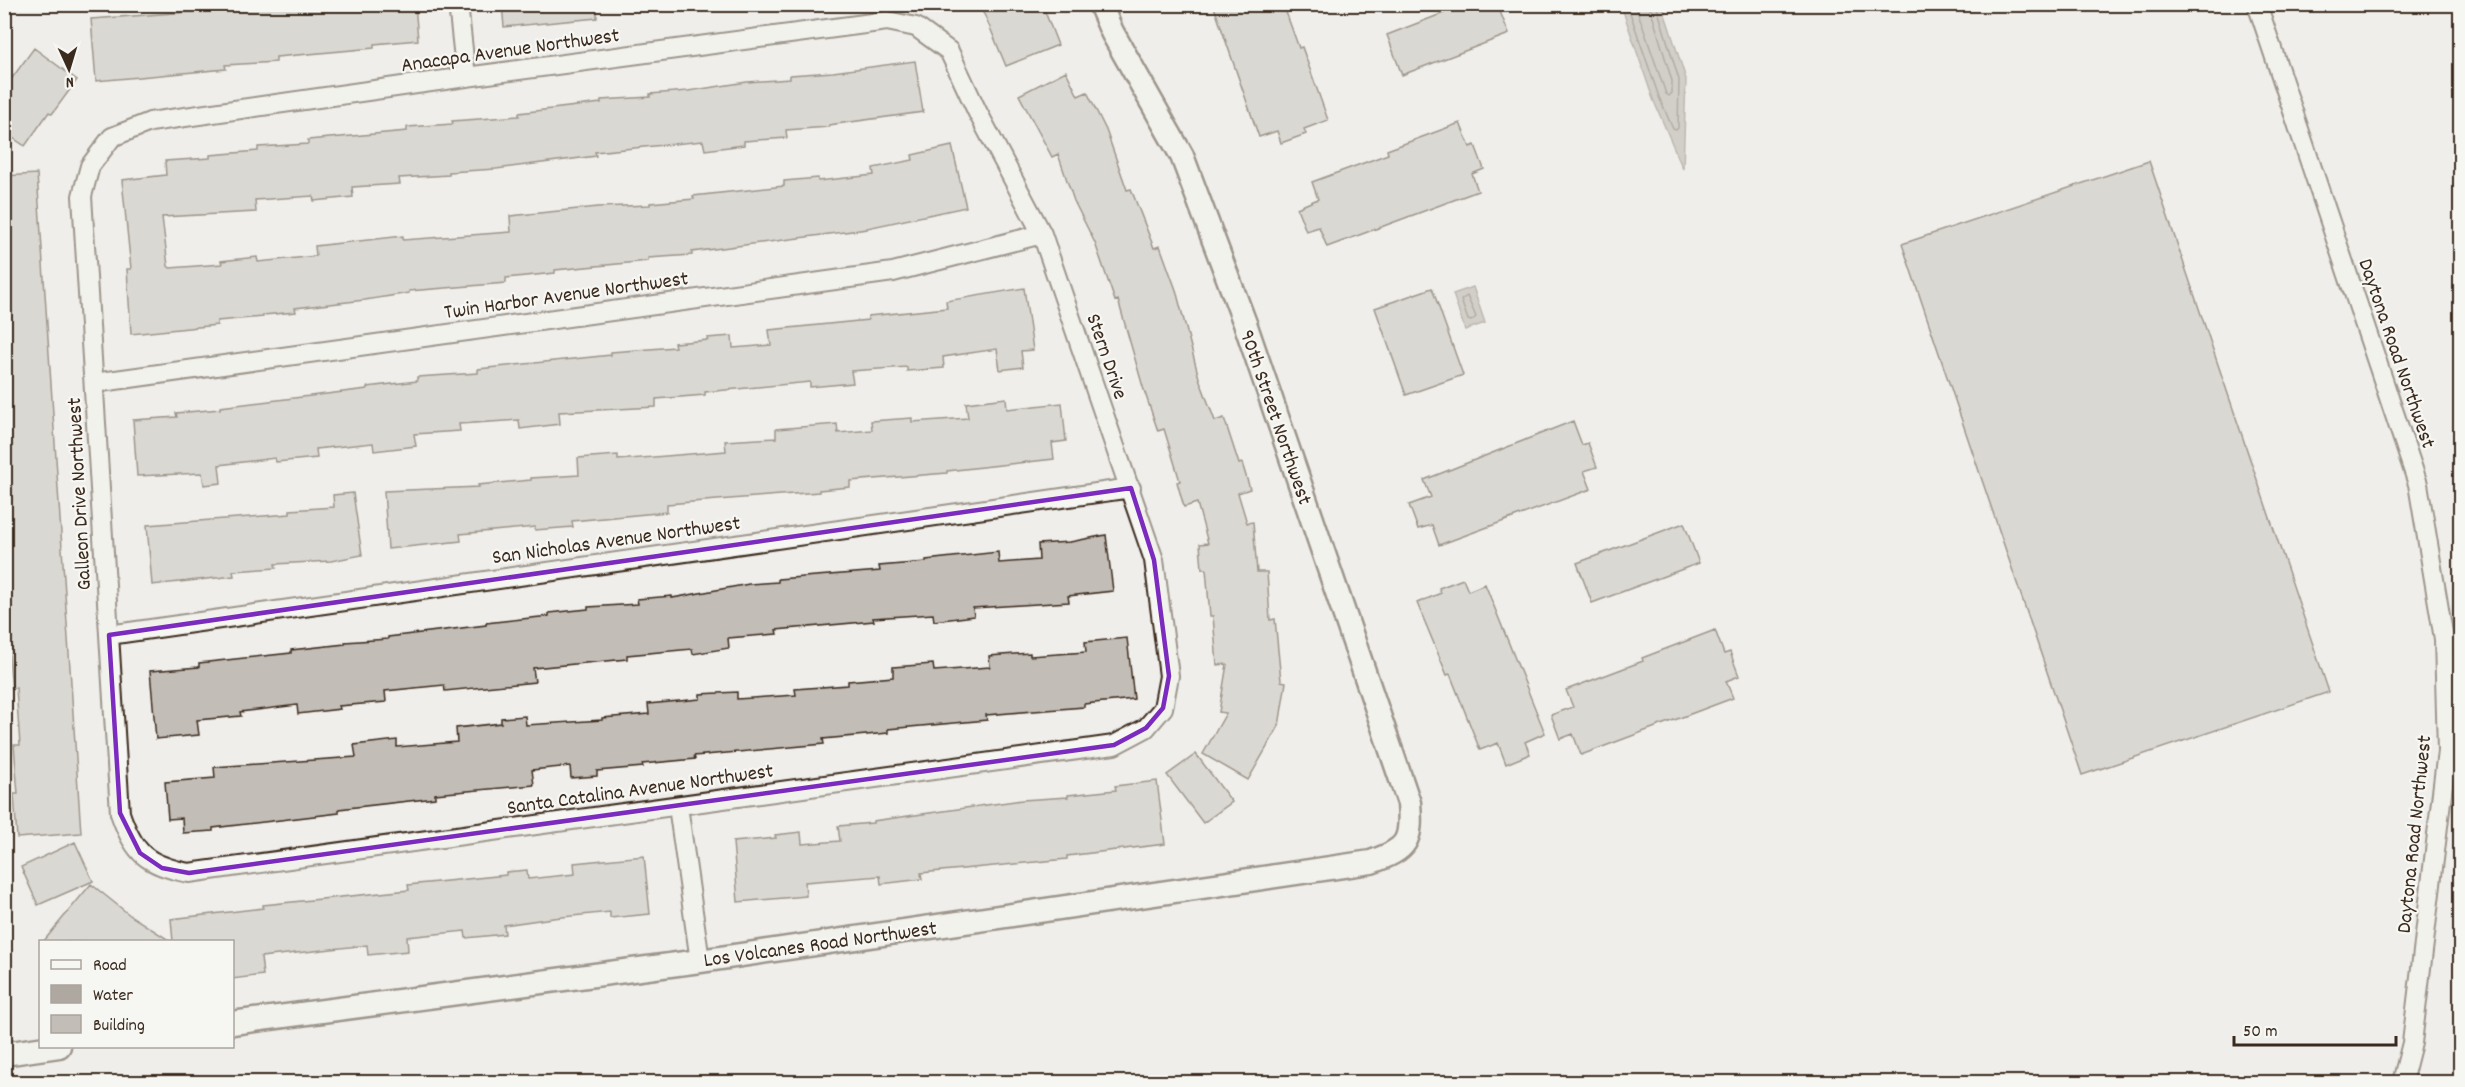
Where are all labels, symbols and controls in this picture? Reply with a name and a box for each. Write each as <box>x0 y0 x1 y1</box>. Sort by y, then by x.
street label: Anacapa Avenue Northwest <box>399 22 622 82</box>
north arrow <box>39 39 99 99</box>
text: N <box>65 70 75 93</box>
street label: Daytona Road Northwest <box>2349 255 2442 453</box>
street label: Twin Harbor Avenue Northwest <box>442 265 691 329</box>
street label: Stern Drive <box>1076 310 1134 404</box>
street label: 90th Street Northwest <box>1230 326 1318 510</box>
street label: Galleon Drive Northwest <box>61 396 101 591</box>
street label: San Nicholas Avenue Northwest <box>490 510 743 574</box>
street label: Daytona Road Northwest <box>2391 734 2441 935</box>
street label: Santa Catalina Avenue Northwest <box>505 757 776 825</box>
street label: Los Volcanes Road Northwest <box>702 915 939 977</box>
legend <box>39 940 234 1048</box>
text: Road <box>93 954 127 979</box>
text: Water <box>93 984 133 1009</box>
scale bar <box>2234 1009 2396 1047</box>
text: Building <box>93 1014 145 1039</box>
text: 50 m <box>2243 1020 2278 1045</box>

